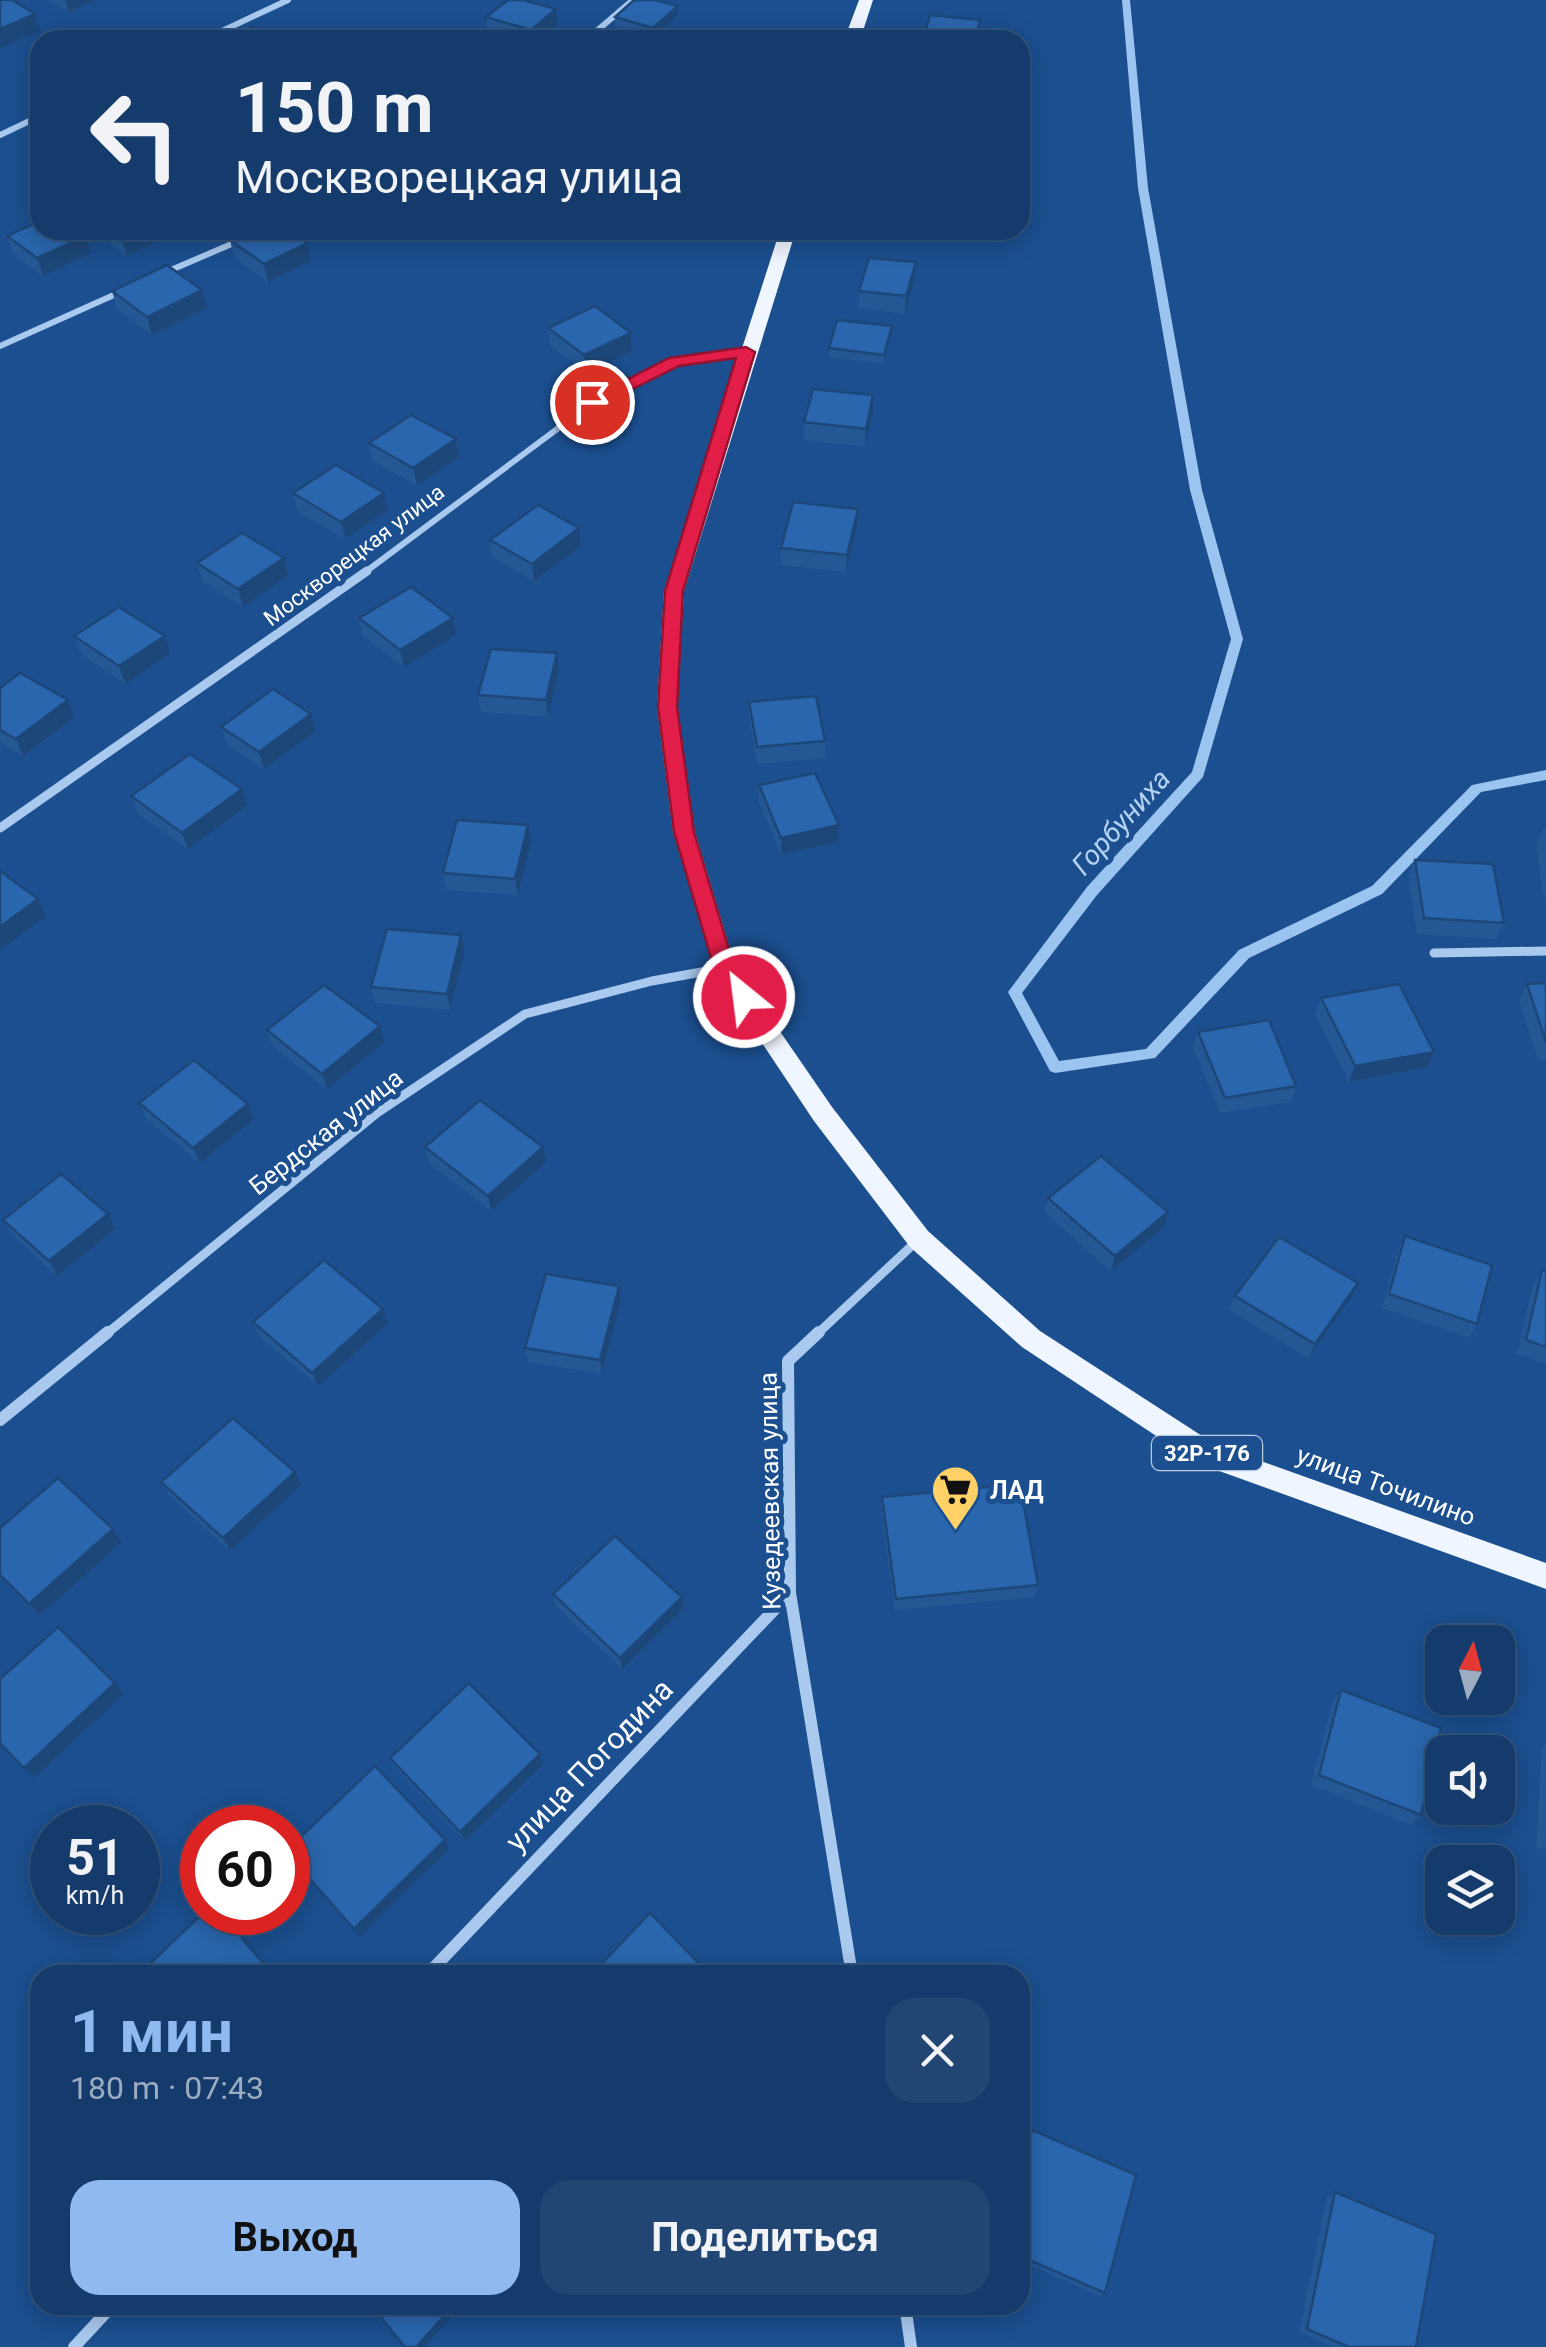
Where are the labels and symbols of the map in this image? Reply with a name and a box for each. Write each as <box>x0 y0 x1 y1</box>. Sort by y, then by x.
pin <box>550 360 635 445</box>
street label: Москворецкая улица <box>259 479 449 631</box>
water label: Горбуниха <box>1065 762 1177 882</box>
position arrow <box>692 945 796 1049</box>
street label: Бердская улица <box>244 1063 408 1201</box>
street label: Кузедеевская улица <box>753 1372 787 1610</box>
road number: 32Р-176 <box>1152 1436 1262 1470</box>
street label: улица Точилино <box>1293 1440 1479 1532</box>
supermarket icon: ЛАД <box>929 1464 981 1532</box>
place label: ЛАД <box>990 1476 1044 1505</box>
north arrow <box>1425 1625 1515 1715</box>
street label: улица Погодина <box>498 1672 680 1858</box>
speed limit sign: 60 <box>180 1805 310 1935</box>

